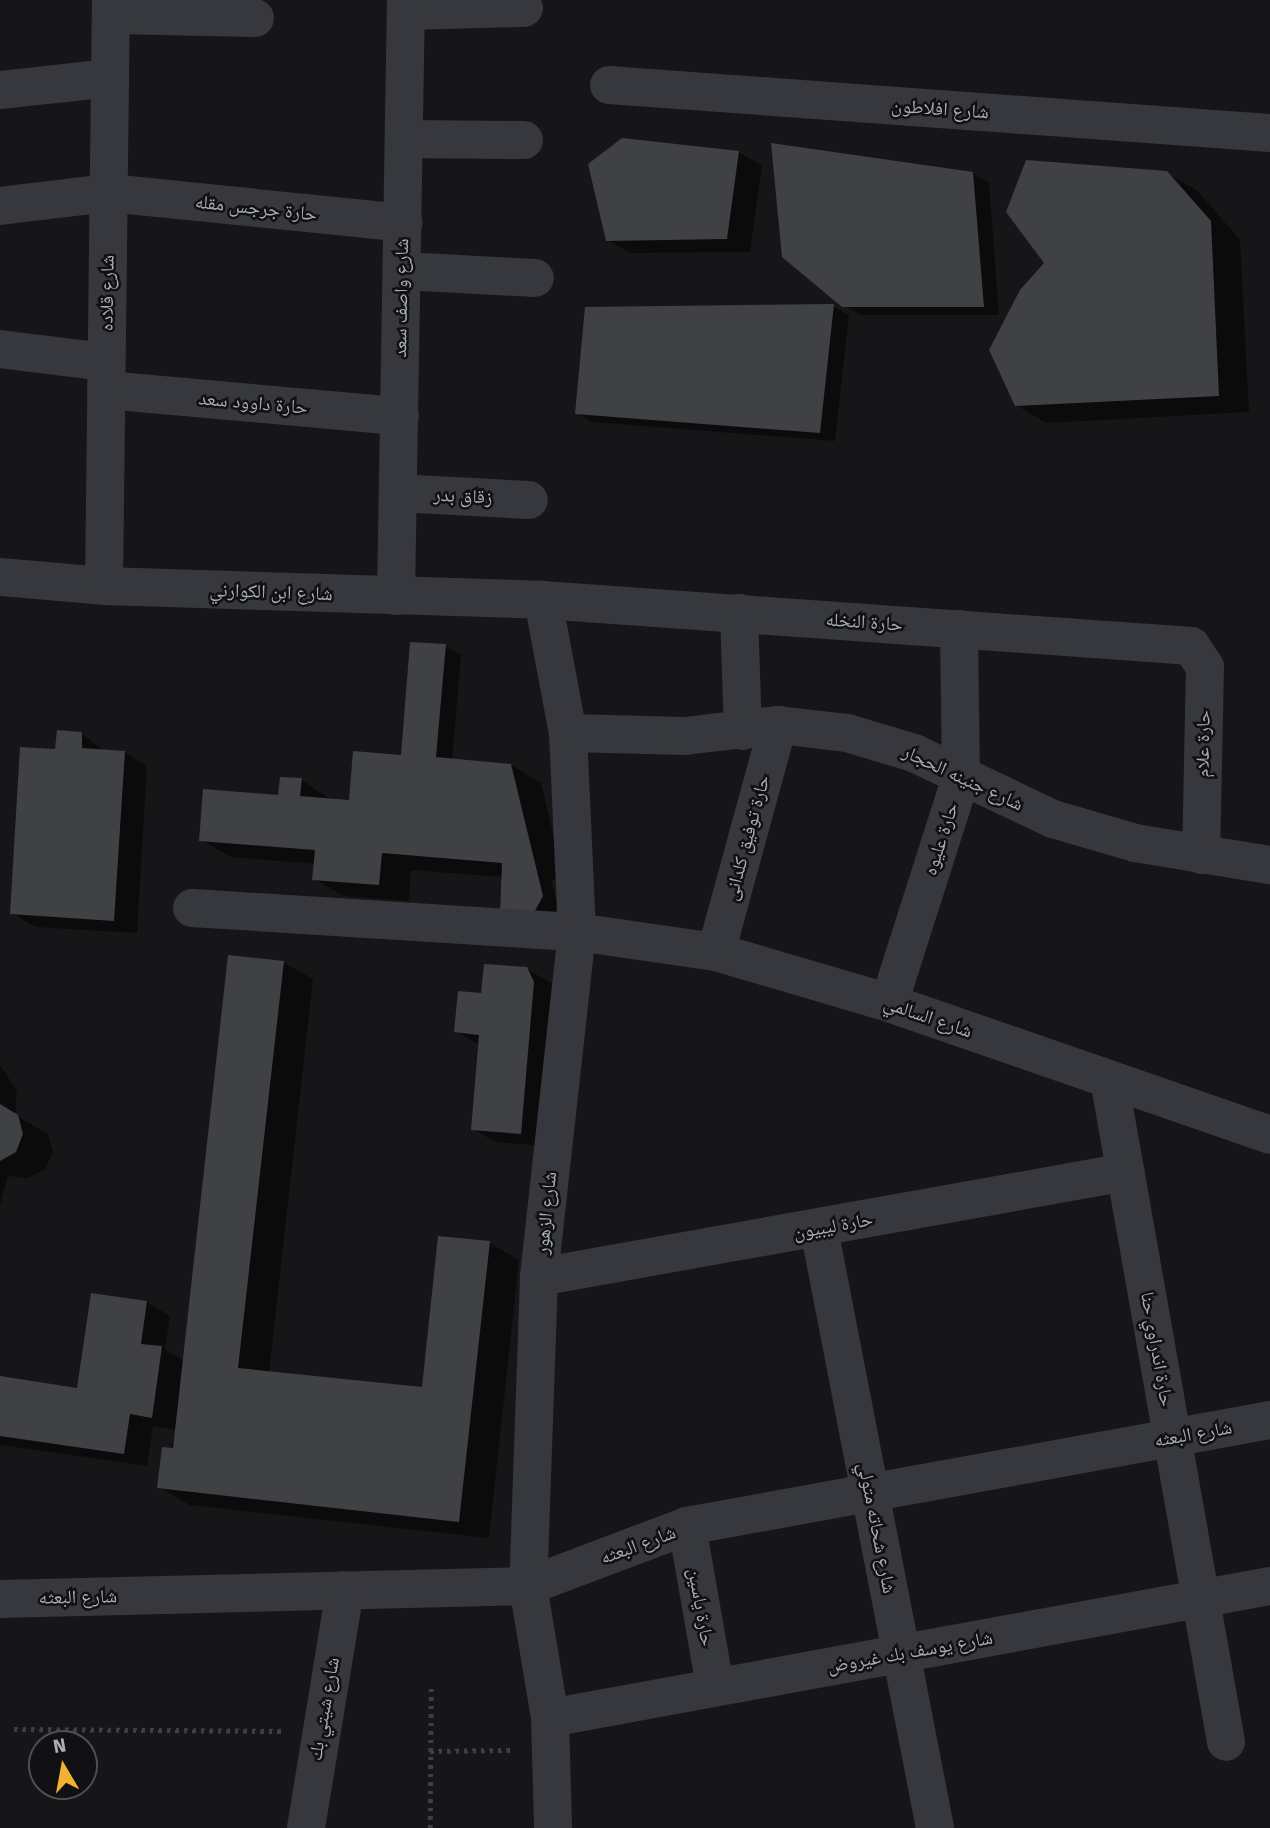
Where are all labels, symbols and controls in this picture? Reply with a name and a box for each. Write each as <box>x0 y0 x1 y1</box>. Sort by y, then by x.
street label: شارع افلاطون <box>890 94 990 124</box>
street label: حارة جرجس مقله <box>194 190 318 226</box>
street label: شارع واصف سعد <box>389 238 413 358</box>
street label: شارع قلاده <box>95 255 119 331</box>
street label: حارة داوود سعد <box>197 387 309 419</box>
street label: زقاق بدر <box>433 483 493 509</box>
street label: شارع ابن الكوارني <box>209 578 333 606</box>
street label: حارة النخله <box>825 608 903 636</box>
street label: حارة علام <box>1191 710 1215 778</box>
street label: شارع جنينه الحجار <box>899 740 1027 816</box>
street label: حارة توفيق كلدانى <box>719 773 775 903</box>
street label: حارة عليوه <box>919 800 963 878</box>
street label: شارع السالمي <box>881 991 975 1043</box>
street label: شارع الزهور <box>530 1170 562 1256</box>
street label: حارة ليبيون <box>791 1208 875 1244</box>
street label: حارة اندراوي حنا <box>1136 1290 1178 1408</box>
street label: شارع البعثه <box>1152 1416 1234 1452</box>
street label: شارع شحاته متولي <box>853 1461 901 1595</box>
street label: شارع البعثه <box>597 1521 679 1569</box>
street label: حارة ياسين <box>683 1566 719 1648</box>
street label: شارع البعثه <box>39 1585 117 1609</box>
street label: شارع يوسف بك غيروض <box>825 1626 995 1678</box>
street label: شارع شيتي بك <box>304 1655 344 1763</box>
north arrow <box>28 1730 98 1800</box>
text: N <box>51 1733 68 1758</box>

